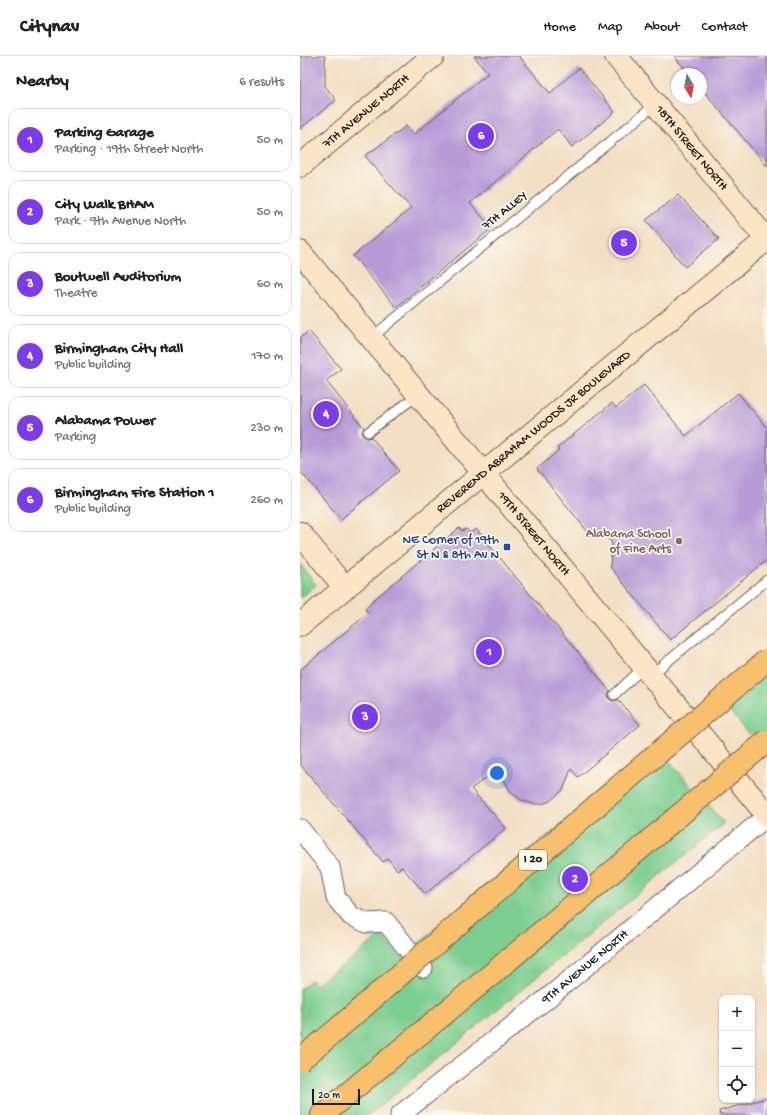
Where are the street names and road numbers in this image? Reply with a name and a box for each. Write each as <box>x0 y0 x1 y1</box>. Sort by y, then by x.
street label: 7TH AVENUE NORTH <box>319 71 413 152</box>
street label: 18TH STREET NORTH <box>652 102 731 194</box>
street label: 7TH ALLEY <box>479 188 531 234</box>
street label: REVEREND ABRAHAM WOODS JR BOULEVARD <box>433 347 634 517</box>
street label: 19TH STREET NORTH <box>494 488 573 579</box>
road number: I 20 <box>519 850 547 870</box>
street label: 9TH AVENUE NORTH <box>538 926 632 1008</box>

